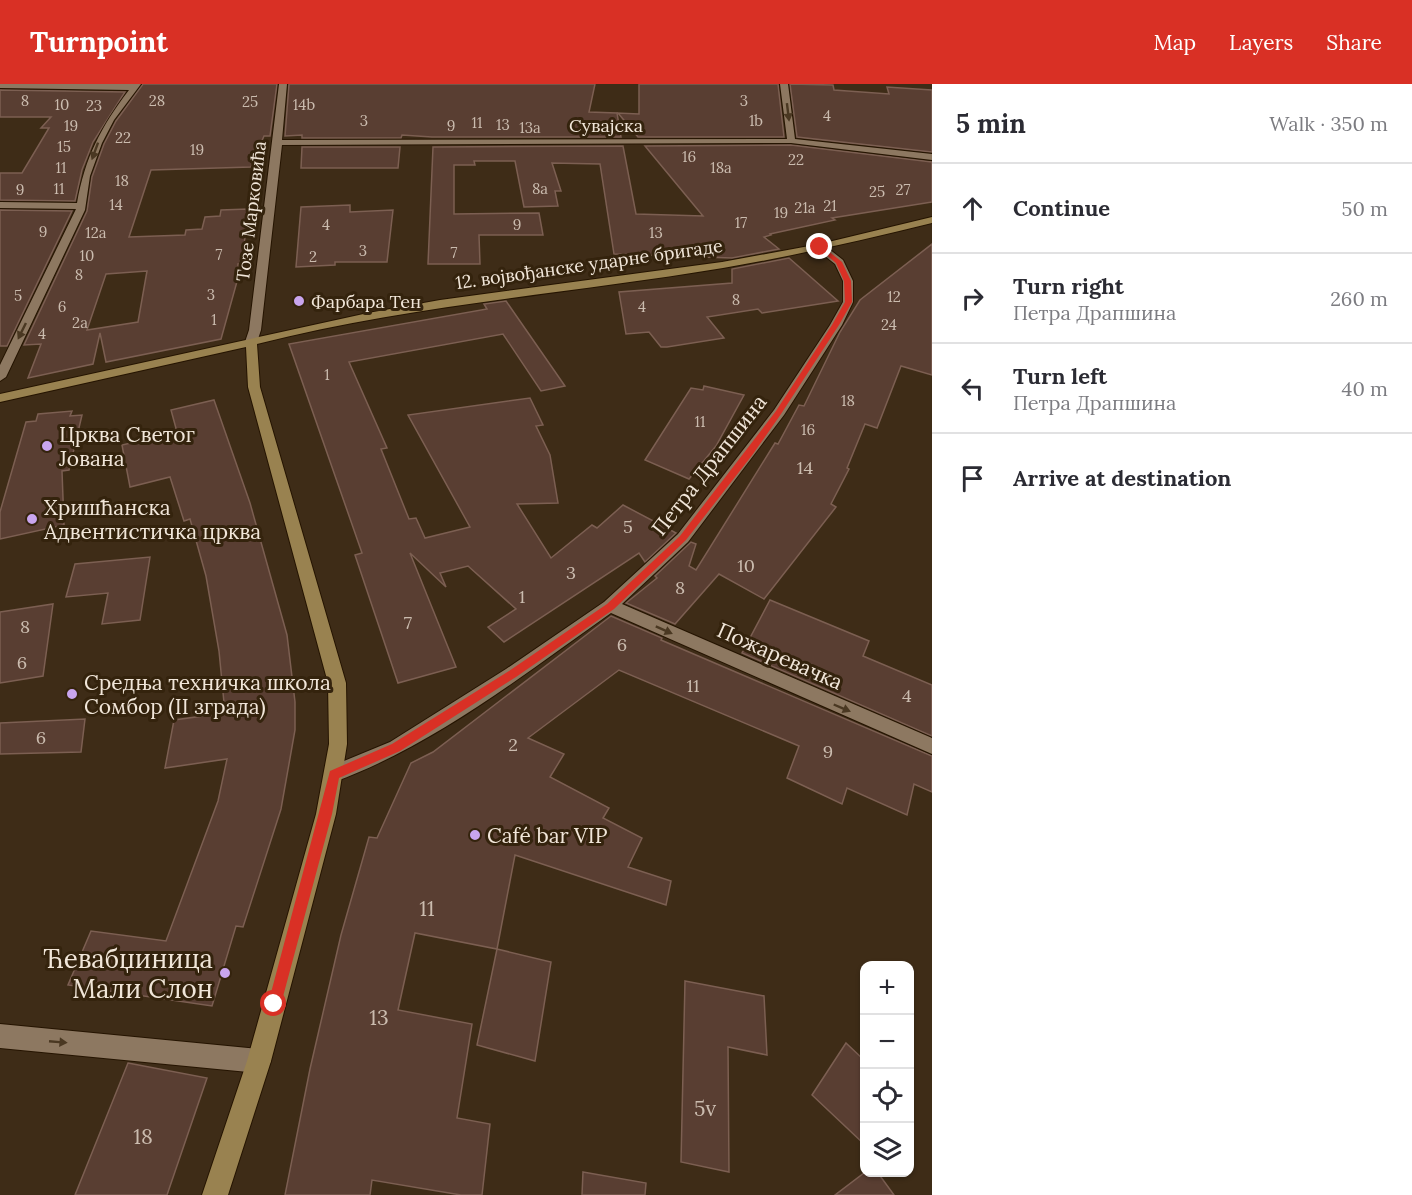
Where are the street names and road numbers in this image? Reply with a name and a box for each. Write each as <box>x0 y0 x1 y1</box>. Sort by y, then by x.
street label: Сувајска <box>569 114 643 137</box>
street label: Тозе Марковића <box>231 139 271 283</box>
street label: 12. војвођанске ударне бригаде <box>454 234 724 294</box>
street label: Петра Драпшина <box>646 389 773 541</box>
street label: Пожаревачка <box>713 616 847 696</box>

